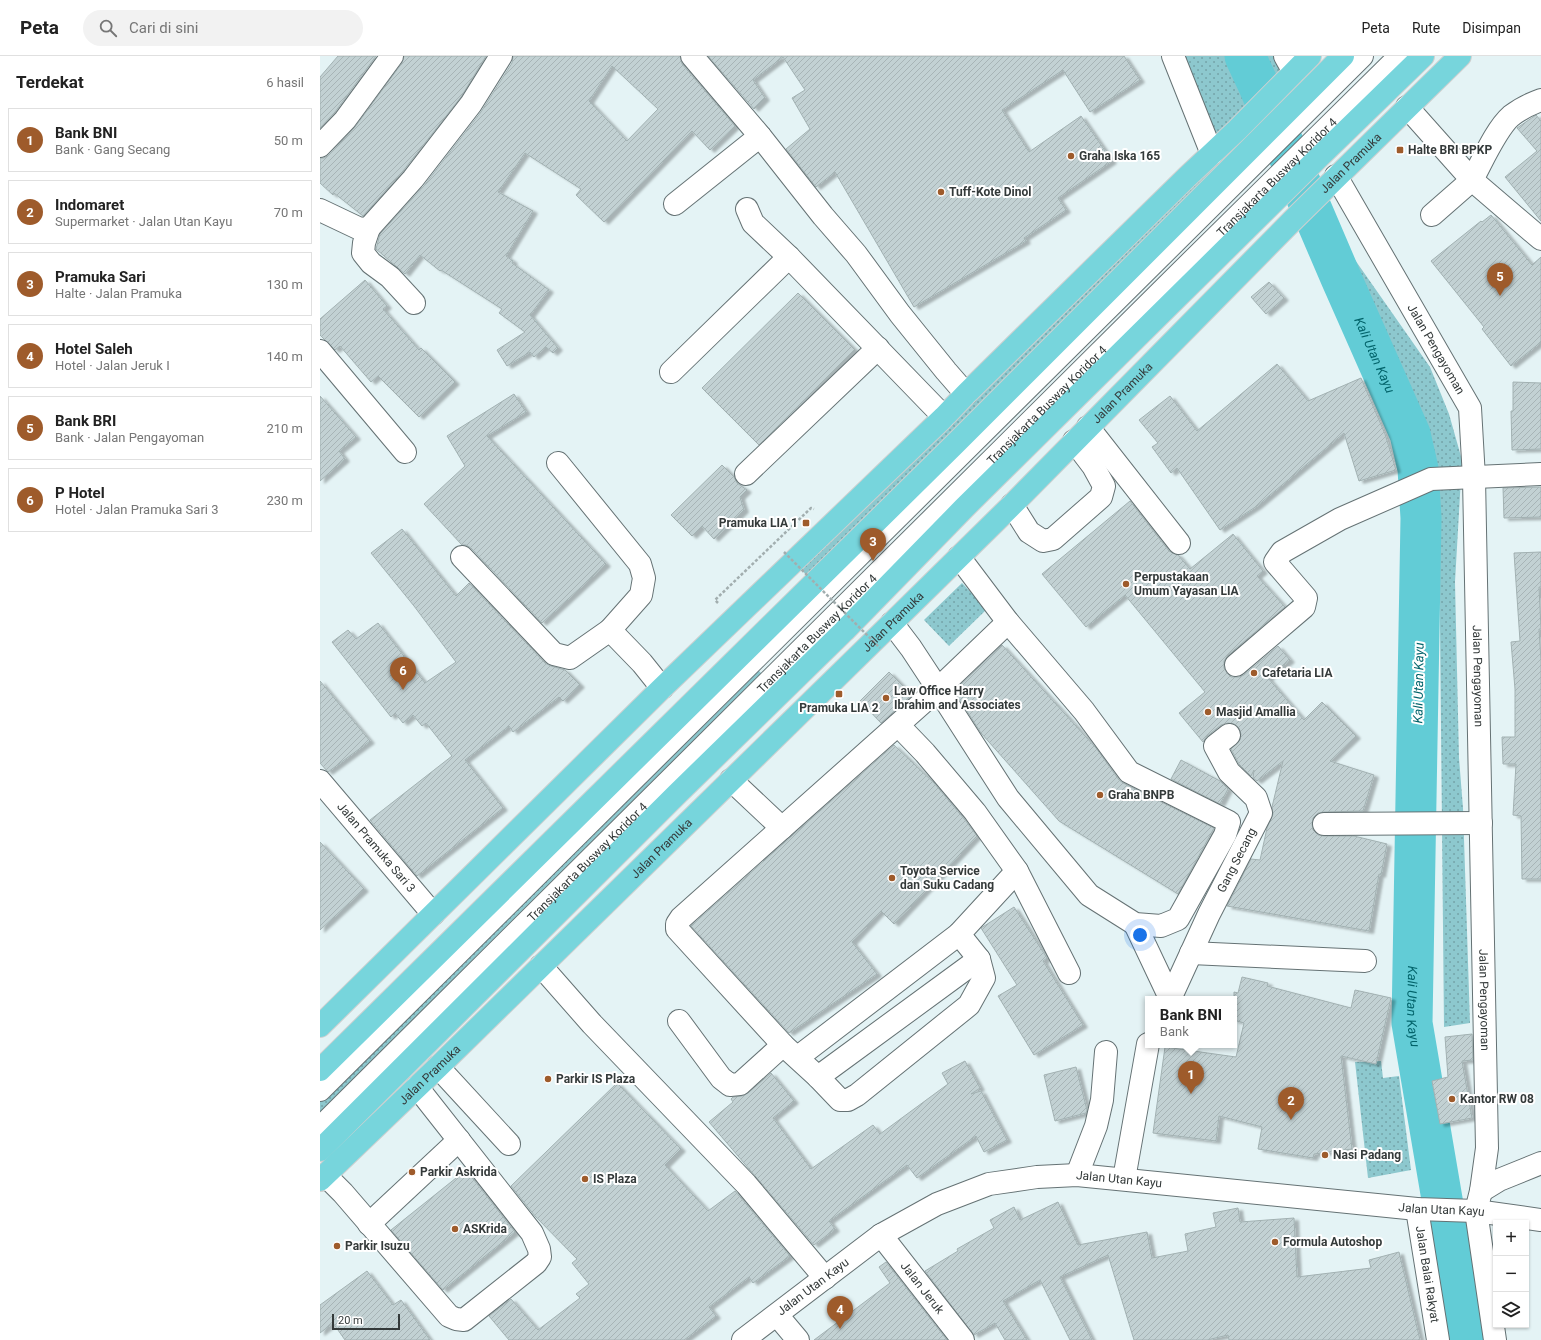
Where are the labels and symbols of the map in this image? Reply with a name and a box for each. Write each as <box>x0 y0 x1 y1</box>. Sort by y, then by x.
street label: Transjakarta Busway Koridor 4 <box>1214 115 1340 239</box>
street label: Jalan Pramuka <box>1317 130 1384 196</box>
place label: Halte BRI BPKP <box>1408 143 1492 157</box>
marker: Halte BRI BPKP <box>1395 145 1405 155</box>
place label: Graha Iska 165 <box>1079 149 1160 163</box>
marker: Graha Iska 165 <box>1066 151 1076 161</box>
place label: Tuff-Kote Dinol <box>949 185 1031 199</box>
marker: Tuff-Kote Dinol <box>936 187 946 197</box>
pin: 5 <box>1487 263 1513 296</box>
street label: Jalan Pengayoman <box>1404 301 1468 397</box>
water label: Kali Utan Kayu <box>1351 315 1398 395</box>
street label: Transjakarta Busway Koridor 4 <box>984 343 1110 468</box>
street label: Jalan Pramuka <box>1089 360 1155 426</box>
place label: Pramuka LIA 1 <box>719 516 798 530</box>
marker: Pramuka LIA 1 <box>801 518 811 528</box>
pin: 3 <box>860 528 886 561</box>
place label: Perpustakaan Umum Yayasan LIA <box>1134 570 1240 598</box>
street label: Transjakarta Busway Koridor 4 <box>754 571 880 696</box>
marker: Perpustakaan Umum Yayasan LIA <box>1121 579 1131 589</box>
street label: Jalan Pramuka <box>860 589 927 655</box>
street label: Jalan Pengayoman <box>1470 625 1486 727</box>
water label: Kali Utan Kayu <box>1410 642 1427 724</box>
pin: 6 <box>390 657 416 690</box>
place label: Cafetaria LIA <box>1262 666 1333 680</box>
marker: Cafetaria LIA <box>1249 668 1259 678</box>
place label: Law Office Harry Ibrahim and Associates <box>894 684 1021 712</box>
marker: Pramuka LIA 2 <box>834 689 844 699</box>
marker: Law Office Harry Ibrahim and Associates <box>881 693 891 703</box>
place label: Pramuka LIA 2 <box>799 701 879 715</box>
place label: Masjid Amallia <box>1216 705 1296 719</box>
marker: Masjid Amallia <box>1203 707 1213 717</box>
place label: Graha BNPB <box>1108 788 1175 802</box>
marker: Graha BNPB <box>1095 790 1105 800</box>
street label: Jalan Pramuka Sari 3 <box>334 800 418 895</box>
street label: Transjakarta Busway Koridor 4 <box>525 800 650 925</box>
street label: Jalan Pramuka <box>628 815 695 881</box>
street label: Gang Secang <box>1214 826 1259 895</box>
place label: Toyota Service dan Suku Cadang <box>900 864 994 892</box>
marker: Toyota Service dan Suku Cadang <box>887 873 897 883</box>
your location <box>1130 925 1150 945</box>
street label: Jalan Pengayoman <box>1476 949 1492 1051</box>
water label: Kali Utan Kayu <box>1404 966 1423 1048</box>
street label: Jalan Pramuka <box>396 1042 463 1108</box>
pin: 1 <box>1178 1061 1204 1094</box>
place label: Parkir IS Plaza <box>556 1072 636 1086</box>
marker: Parkir IS Plaza <box>543 1074 553 1084</box>
pin: 2 <box>1278 1087 1304 1120</box>
place label: Kantor RW 08 <box>1460 1092 1534 1106</box>
marker: Kantor RW 08 <box>1447 1094 1457 1104</box>
place label: Nasi Padang <box>1333 1148 1401 1162</box>
marker: Nasi Padang <box>1320 1150 1330 1160</box>
place label: Parkir Askrida <box>420 1165 497 1179</box>
marker: Parkir Askrida <box>407 1167 417 1177</box>
street label: Jalan Utan Kayu <box>1075 1168 1163 1190</box>
place label: IS Plaza <box>593 1172 637 1186</box>
marker: IS Plaza <box>580 1174 590 1184</box>
street label: Jalan Utan Kayu <box>1398 1200 1486 1219</box>
place label: ASKrida <box>463 1222 507 1236</box>
marker: ASKrida <box>450 1224 460 1234</box>
street label: Jalan Balai Rakyat <box>1413 1225 1442 1324</box>
place label: Formula Autoshop <box>1283 1235 1382 1249</box>
marker: Formula Autoshop <box>1270 1237 1280 1247</box>
place label: Parkir Isuzu <box>345 1239 410 1253</box>
marker: Parkir Isuzu <box>332 1241 342 1251</box>
street label: Jalan Utan Kayu <box>774 1255 852 1318</box>
street label: Jalan Jeruk <box>898 1259 947 1317</box>
pin: 4 <box>827 1296 853 1329</box>
scale bar <box>332 1312 400 1331</box>

